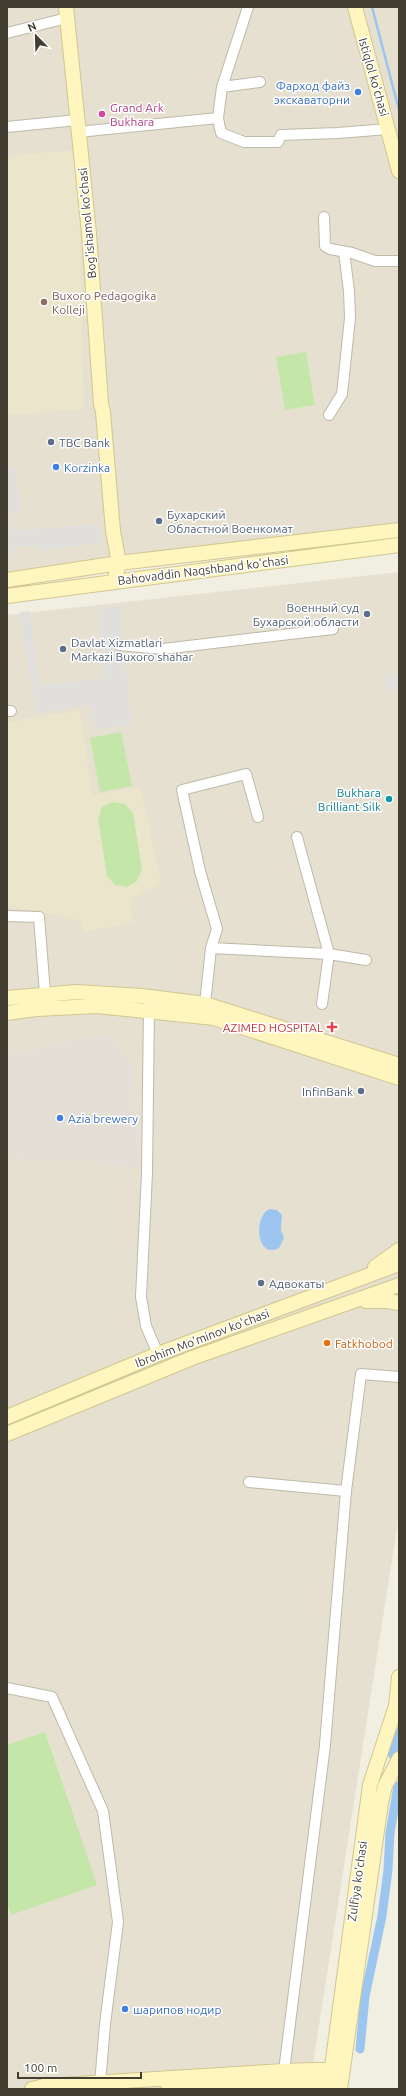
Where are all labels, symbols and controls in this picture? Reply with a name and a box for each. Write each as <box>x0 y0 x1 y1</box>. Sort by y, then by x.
north arrow <box>16 16 56 56</box>
text: N <box>26 20 38 34</box>
street label: Istiqlol ko'chasi <box>357 36 391 118</box>
place label: Фарход файз экскаваторни <box>274 79 350 106</box>
marker: Фарход файз экскаваторни <box>353 87 363 97</box>
place label: Grand Ark Bukhara <box>110 101 164 128</box>
marker: Grand Ark Bukhara <box>97 109 107 119</box>
street label: Bog'ishamol ko'chasi <box>76 167 98 279</box>
place label: Buxoro Pedagogika Kolleji <box>52 289 156 316</box>
marker: Buxoro Pedagogika Kolleji <box>39 297 49 307</box>
place label: TBC Bank <box>59 436 110 449</box>
marker: TBC Bank <box>46 437 56 447</box>
place label: Korzinka <box>64 461 110 474</box>
marker: Korzinka <box>51 462 61 472</box>
place label: Бухарский Областной Военкомат <box>167 508 294 535</box>
marker: Бухарский Областной Военкомат <box>154 516 164 526</box>
street label: Bahovaddin Naqshband ko'chasi <box>117 553 289 587</box>
place label: Военный суд Бухарской области <box>253 601 359 628</box>
marker: Военный суд Бухарской области <box>362 609 372 619</box>
place label: Davlat Xizmatlari Markazi Buxoro shahar <box>71 636 194 663</box>
marker: Davlat Xizmatlari Markazi Buxoro shahar <box>58 644 68 654</box>
place label: Bukhara Brilliant Silk <box>318 786 381 813</box>
marker: Bukhara Brilliant Silk <box>384 794 394 804</box>
place label: AZIMED HOSPITAL <box>223 1021 323 1034</box>
marker: AZIMED HOSPITAL <box>326 1021 338 1033</box>
place label: InfinBank <box>302 1085 353 1098</box>
marker: InfinBank <box>356 1086 366 1096</box>
place label: Azia brewery <box>68 1112 138 1125</box>
marker: Azia brewery <box>55 1113 65 1123</box>
place label: Адвокаты <box>269 1277 324 1290</box>
marker: Адвокаты <box>256 1278 266 1288</box>
street label: Ibrohim Mo'minov ko'chasi <box>133 1306 271 1370</box>
place label: Fatkhobod <box>335 1337 393 1350</box>
marker: Fatkhobod <box>322 1338 332 1348</box>
street label: Zulfiya ko'chasi <box>345 1840 369 1922</box>
place label: шарипов нодир <box>133 2003 222 2016</box>
marker: шарипов нодир <box>120 2004 130 2014</box>
scale bar <box>18 2054 141 2080</box>
text: 100 m <box>24 2061 57 2074</box>

